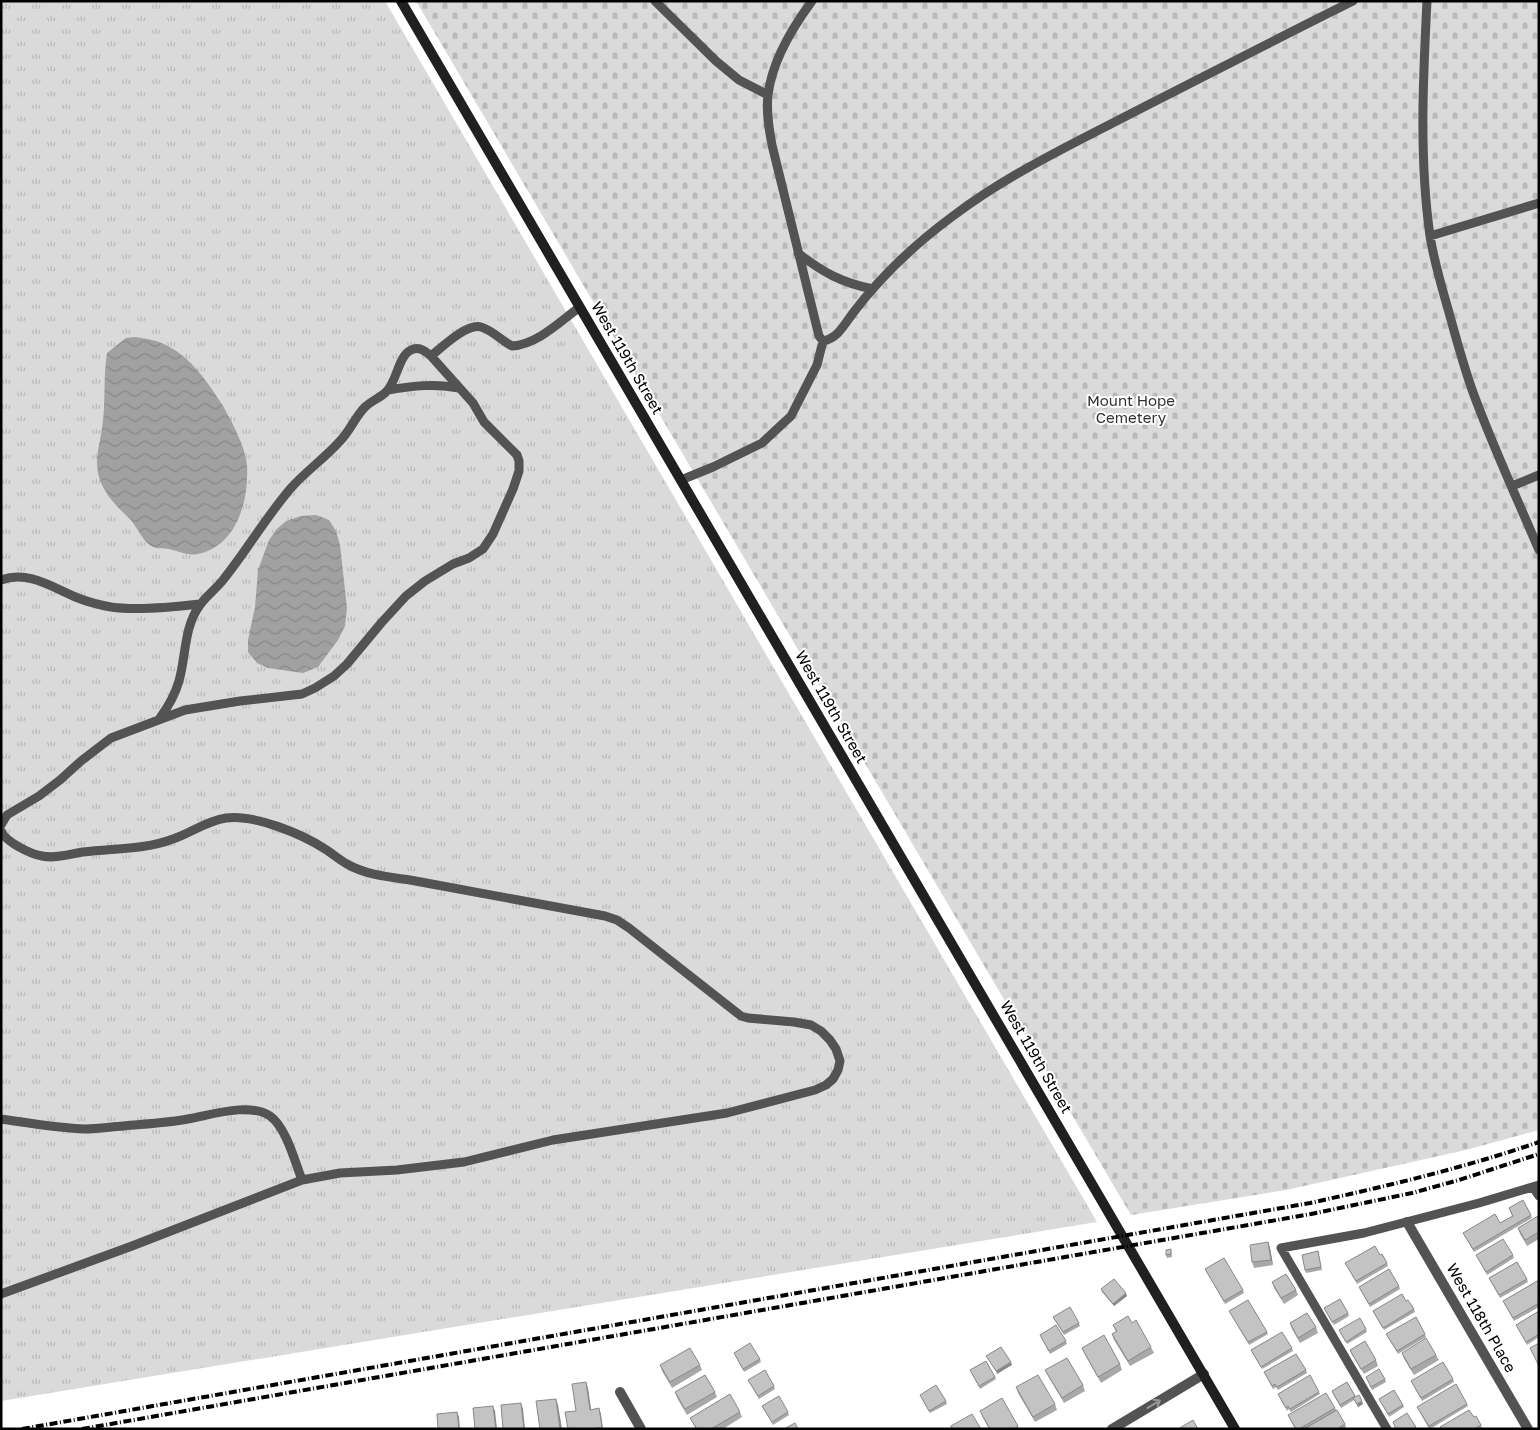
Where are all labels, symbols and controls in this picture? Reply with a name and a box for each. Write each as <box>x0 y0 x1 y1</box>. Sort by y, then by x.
street label: West 119th Street <box>588 298 667 417</box>
park label: Mount Hope Cemetery <box>1087 391 1175 426</box>
street label: West 119th Street <box>792 647 871 766</box>
street label: West 119th Street <box>997 997 1076 1116</box>
street label: West 118th Place <box>1443 1260 1521 1375</box>
one-way arrow <box>1147 1398 1161 1408</box>

